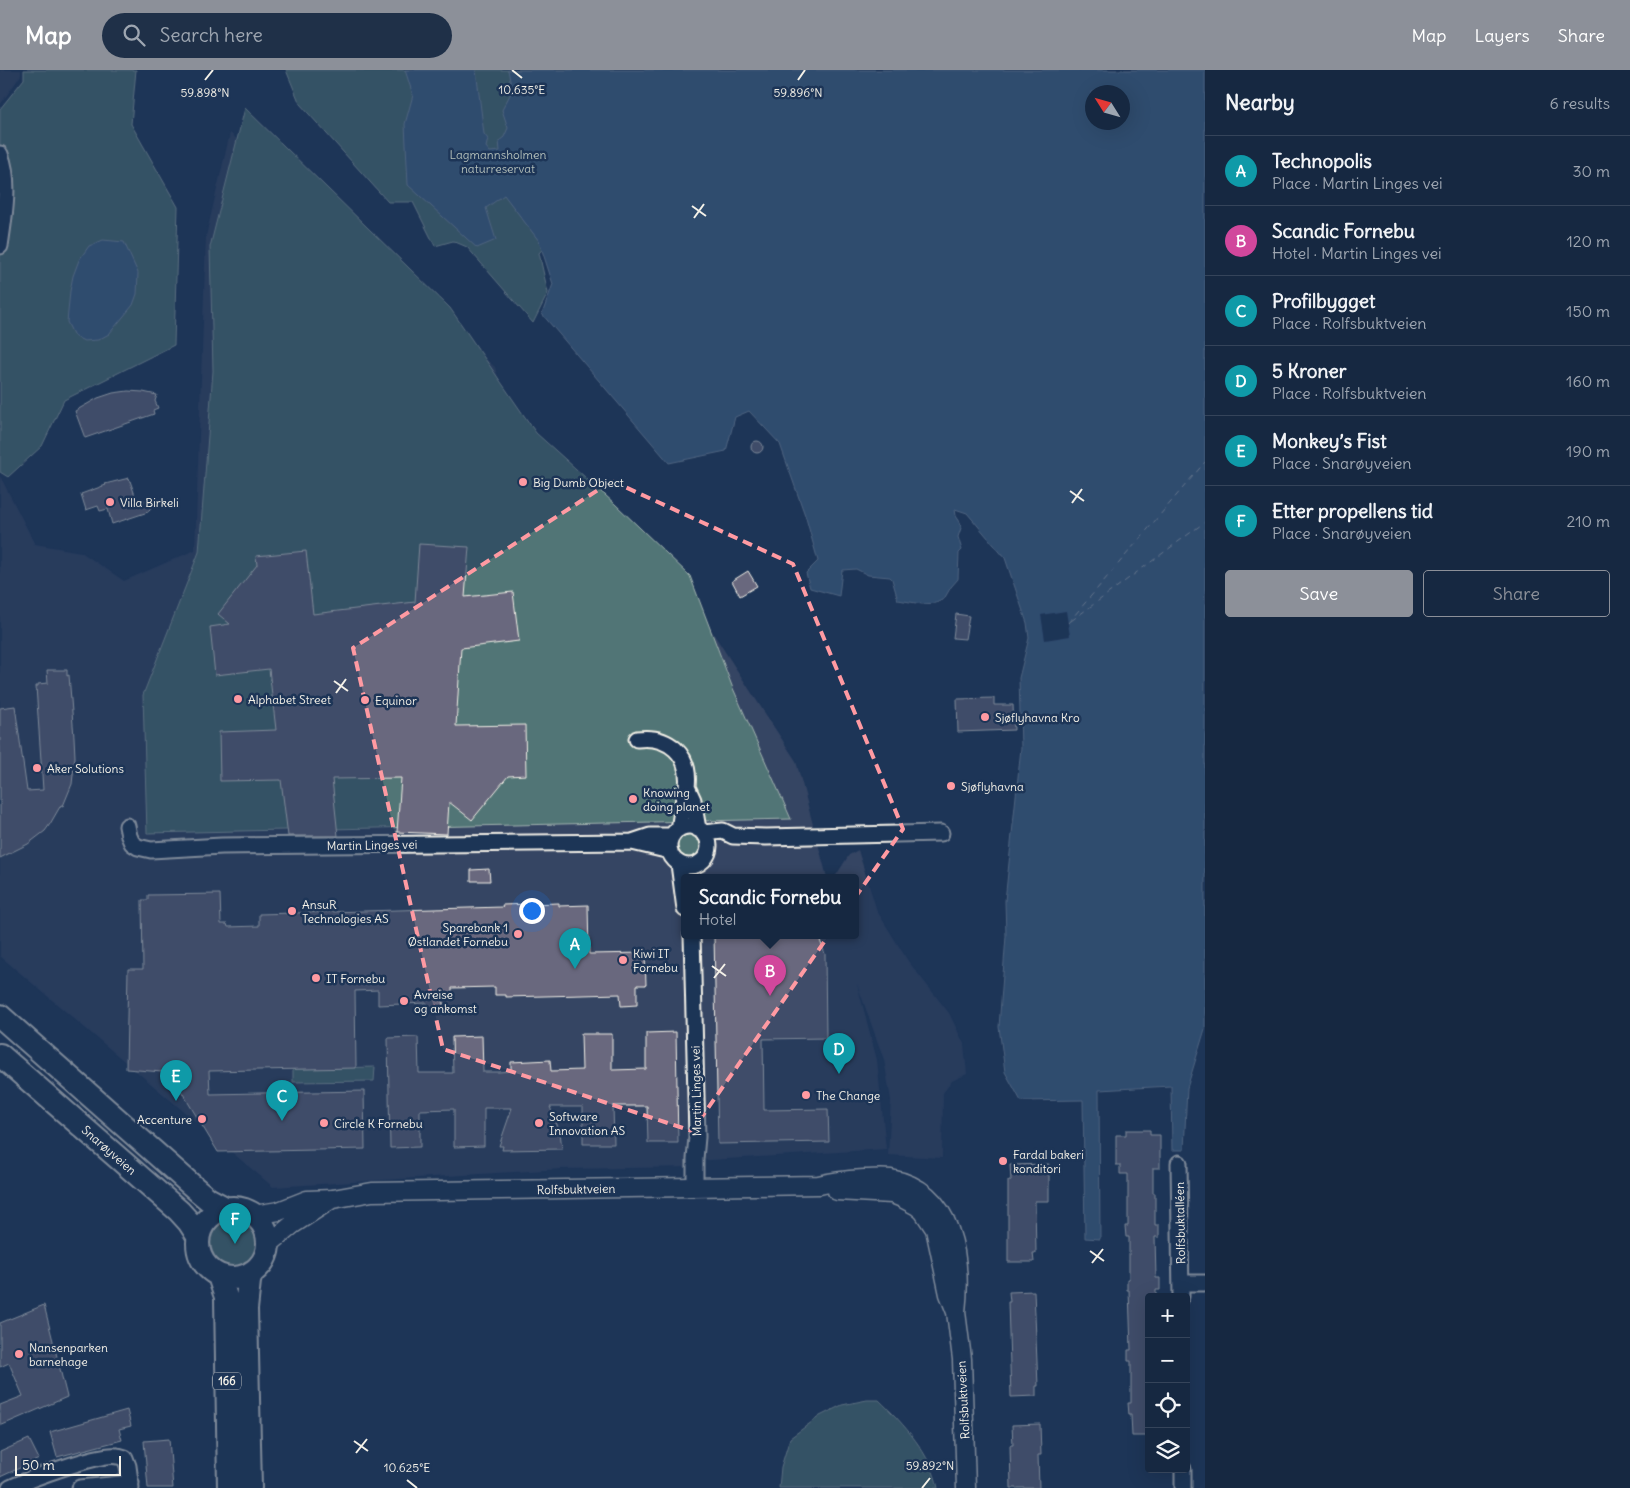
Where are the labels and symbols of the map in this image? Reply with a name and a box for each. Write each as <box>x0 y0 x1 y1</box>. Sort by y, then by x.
text: 10.635°E <box>499 82 545 97</box>
text: 59.898°N <box>180 85 230 100</box>
text: 59.896°N <box>773 85 823 100</box>
north arrow <box>1085 85 1130 130</box>
park label: Lagmannsholmen naturreservat <box>450 147 547 176</box>
place label: Big Dumb Object <box>533 475 624 490</box>
marker: Big Dumb Object <box>517 476 529 488</box>
place label: Villa Birkeli <box>120 495 179 510</box>
marker: Villa Birkeli <box>104 496 116 508</box>
place label: Alphabet Street <box>248 692 331 707</box>
marker: Alphabet Street <box>232 693 244 705</box>
place label: Equinor <box>375 693 417 708</box>
marker: Equinor <box>359 694 371 706</box>
place label: Sjøflyhavna Kro <box>995 710 1080 725</box>
marker: Sjøflyhavna Kro <box>979 711 991 723</box>
place label: Aker Solutions <box>47 761 124 776</box>
marker: Aker Solutions <box>31 762 43 774</box>
place label: Sjøflyhavna <box>961 779 1024 794</box>
marker: Sjøflyhavna <box>945 780 957 792</box>
place label: Knowing doing planet <box>643 785 710 814</box>
marker: Knowing doing planet <box>627 793 639 805</box>
street label: Martin Linges vei <box>327 837 417 853</box>
place label: AnsuR Technologies AS <box>302 897 389 926</box>
your location <box>519 898 545 924</box>
marker: AnsuR Technologies AS <box>286 905 298 917</box>
place label: Sparebank 1 Østlandet Fornebu <box>408 920 508 949</box>
marker: Sparebank 1 Østlandet Fornebu <box>512 928 524 940</box>
pin: A <box>559 928 591 969</box>
place label: Kiwi IT Fornebu <box>633 946 678 975</box>
marker: Kiwi IT Fornebu <box>617 954 629 966</box>
pin: B <box>754 955 786 996</box>
place label: IT Fornebu <box>326 971 385 986</box>
marker: IT Fornebu <box>310 972 322 984</box>
place label: Avreise og ankomst <box>414 987 477 1016</box>
marker: Avreise og ankomst <box>398 995 410 1007</box>
pin: D <box>823 1033 855 1074</box>
street label: Martin Linges vei <box>688 1046 704 1136</box>
pin: E <box>160 1060 192 1101</box>
pin: C <box>266 1080 298 1121</box>
place label: The Change <box>816 1088 880 1103</box>
marker: The Change <box>800 1089 812 1101</box>
place label: Software Innovation AS <box>549 1109 625 1138</box>
place label: Accenture <box>137 1112 192 1127</box>
marker: Accenture <box>196 1113 208 1125</box>
place label: Circle K Fornebu <box>334 1116 423 1131</box>
marker: Circle K Fornebu <box>318 1117 330 1129</box>
marker: Software Innovation AS <box>533 1117 545 1129</box>
street label: Snarøyveien <box>79 1122 139 1178</box>
place label: Fardal bakeri konditori <box>1013 1147 1084 1176</box>
marker: Fardal bakeri konditori <box>997 1155 1009 1167</box>
street label: Rolfsbuktveien <box>537 1181 615 1197</box>
street label: Rolfsbuktalléen <box>1172 1182 1188 1264</box>
pin: F <box>219 1203 251 1244</box>
place label: Nansenparken barnehage <box>29 1340 108 1369</box>
marker: Nansenparken barnehage <box>13 1348 25 1360</box>
street label: Rolfsbuktveien <box>953 1360 973 1440</box>
road number: 166 <box>213 1372 241 1390</box>
scale bar <box>15 1453 121 1476</box>
text: 59.892°N <box>906 1458 954 1473</box>
text: 10.625°E <box>384 1460 430 1475</box>

